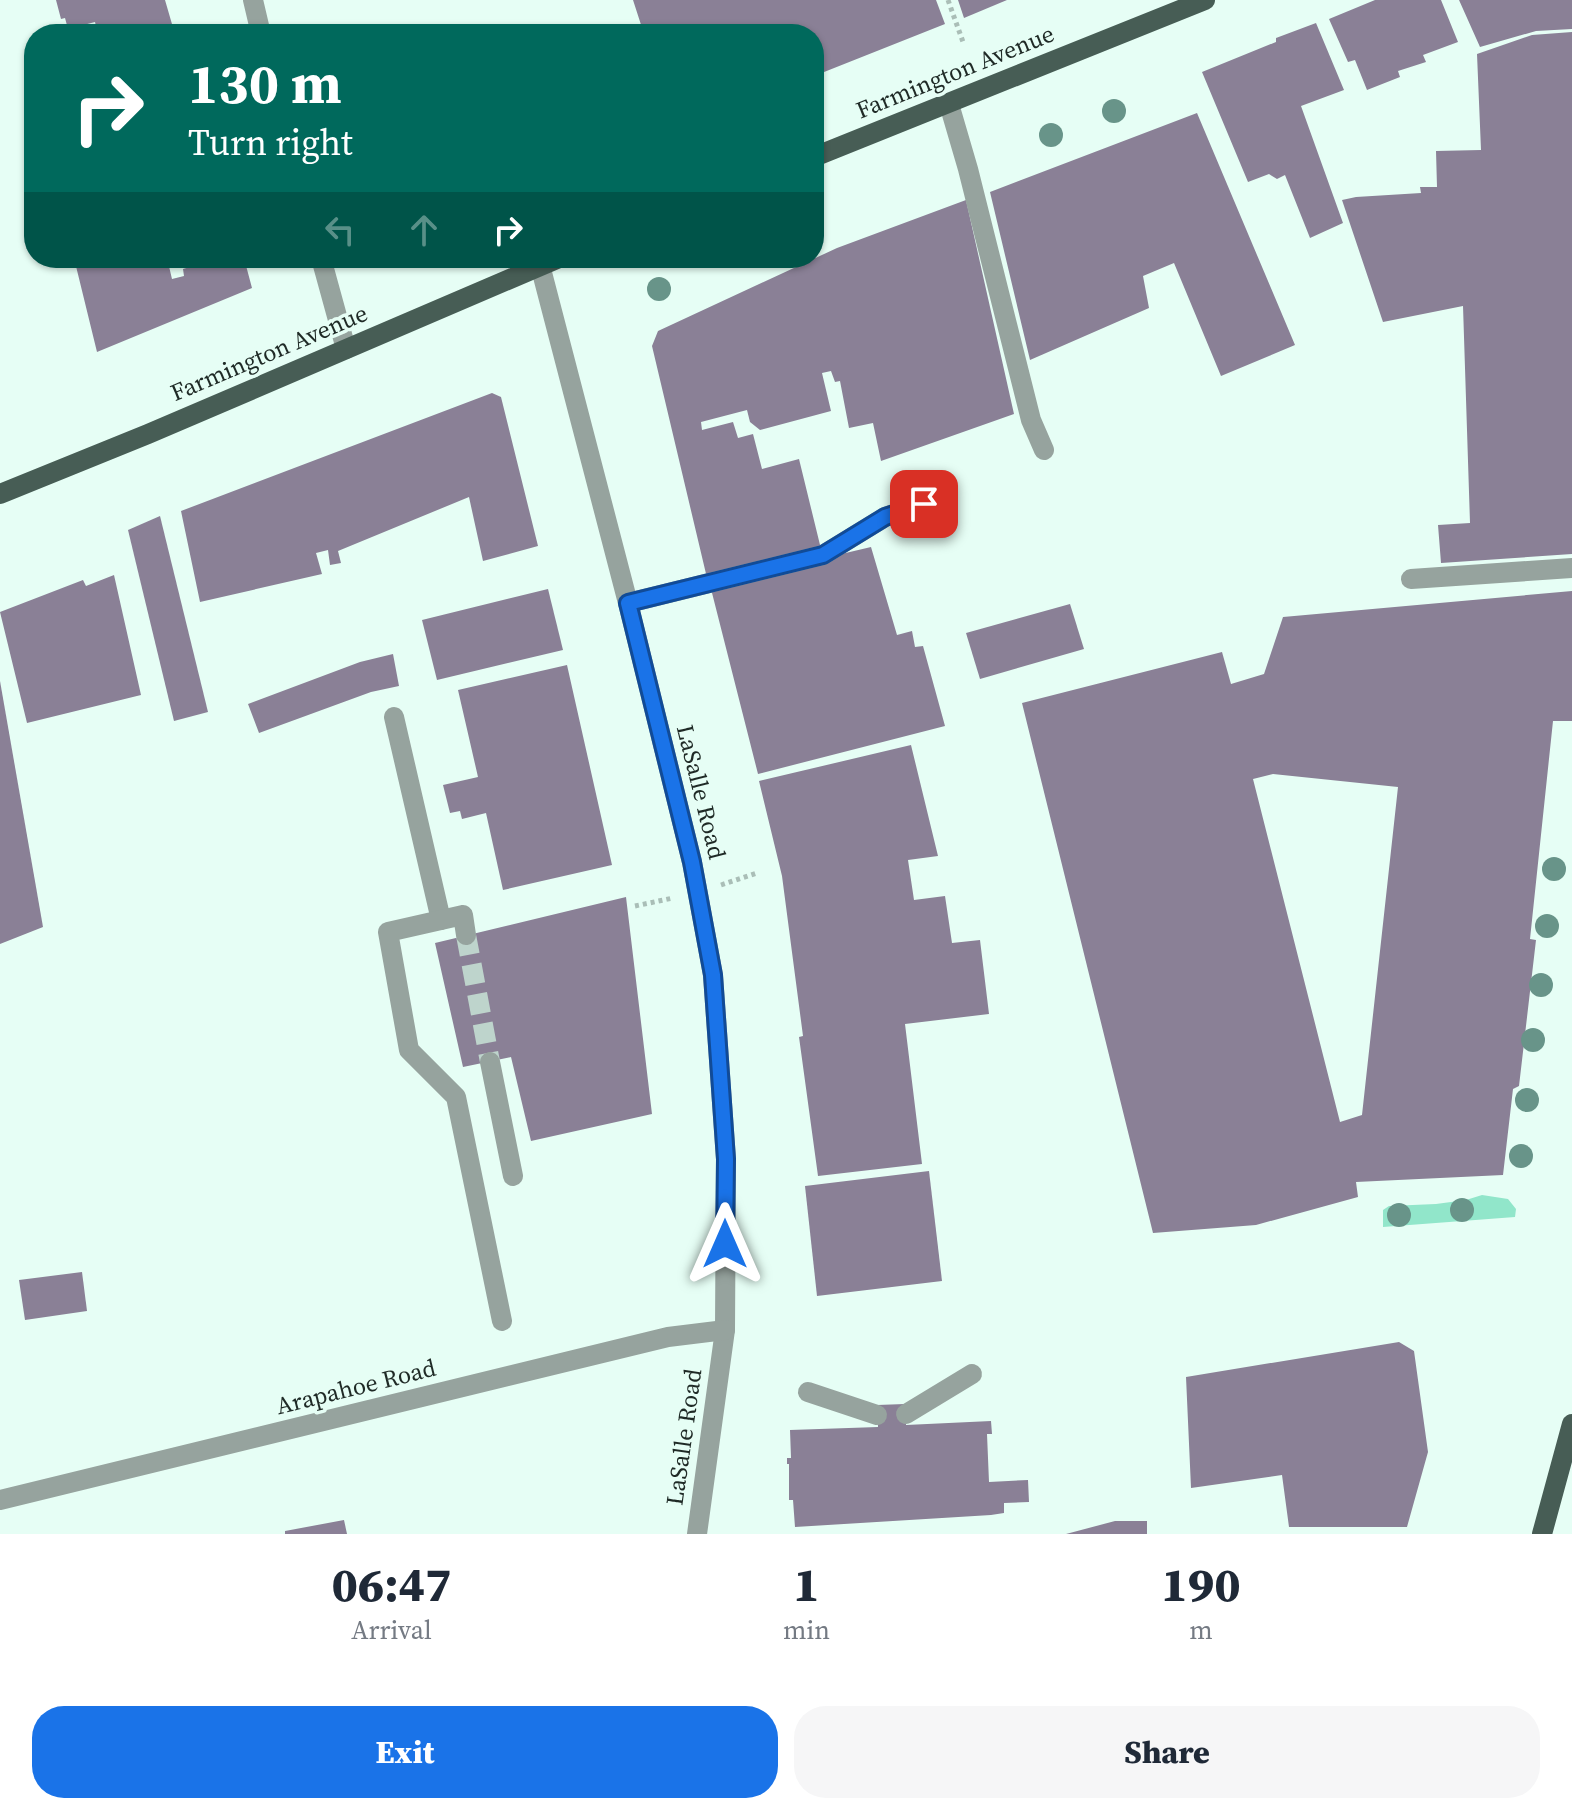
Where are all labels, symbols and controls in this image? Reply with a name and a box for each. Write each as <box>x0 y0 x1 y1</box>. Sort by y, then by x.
street label: Farmington Avenue <box>851 17 1059 126</box>
text: 130 m <box>188 45 342 122</box>
icon: right <box>56 56 160 160</box>
text: Turn right <box>188 118 353 167</box>
icon: left <box>318 208 362 252</box>
icon: ahead <box>402 208 446 252</box>
icon: right <box>486 208 530 252</box>
street label: Farmington Avenue <box>165 296 372 409</box>
pin <box>890 470 958 538</box>
icon: arrive <box>902 482 946 526</box>
street label: LaSalle Road <box>669 721 734 863</box>
position arrow <box>683 1202 767 1286</box>
street label: Arapahoe Road <box>273 1351 440 1422</box>
street label: LaSalle Road <box>658 1366 709 1507</box>
text: 06:47 <box>331 1551 452 1617</box>
text: 1 <box>793 1551 820 1617</box>
text: 190 <box>1161 1551 1241 1617</box>
text: Arrival <box>351 1612 432 1648</box>
text: min <box>783 1612 830 1648</box>
text: m <box>1189 1612 1213 1648</box>
button: Exit <box>32 1706 778 1798</box>
button: Share <box>794 1706 1540 1798</box>

